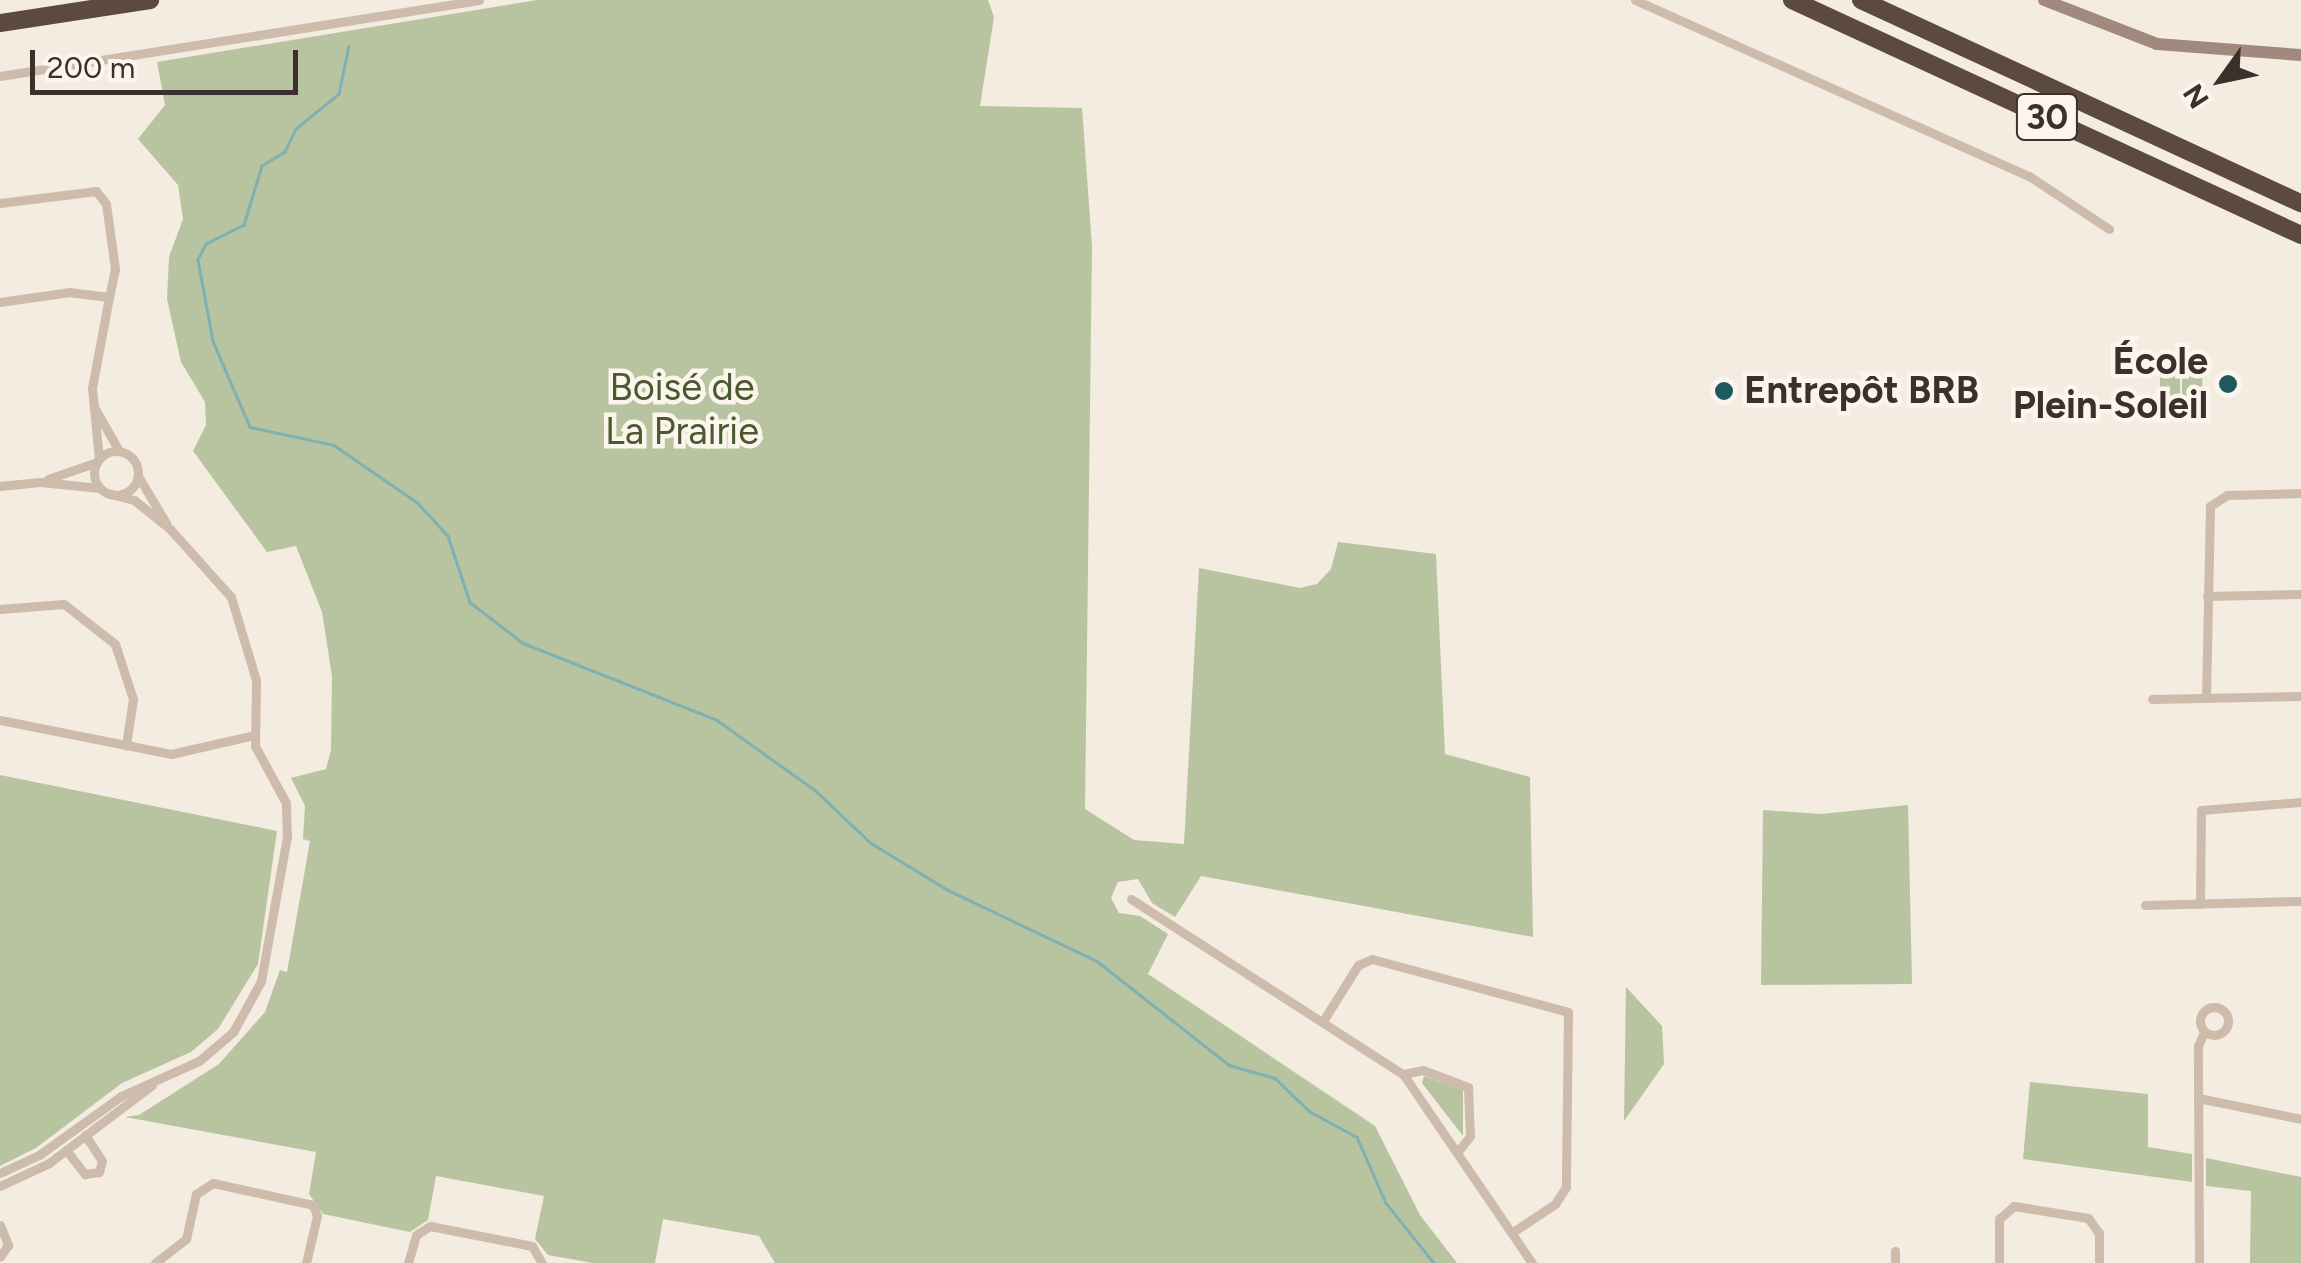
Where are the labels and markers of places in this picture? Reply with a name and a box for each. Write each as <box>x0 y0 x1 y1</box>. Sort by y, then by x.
place label: École Plein-Soleil <box>2013 339 2208 428</box>
place label: Entrepôt BRB <box>1744 368 1979 414</box>
marker: École Plein-Soleil <box>2217 373 2239 395</box>
marker: Entrepôt BRB <box>1713 380 1735 402</box>

